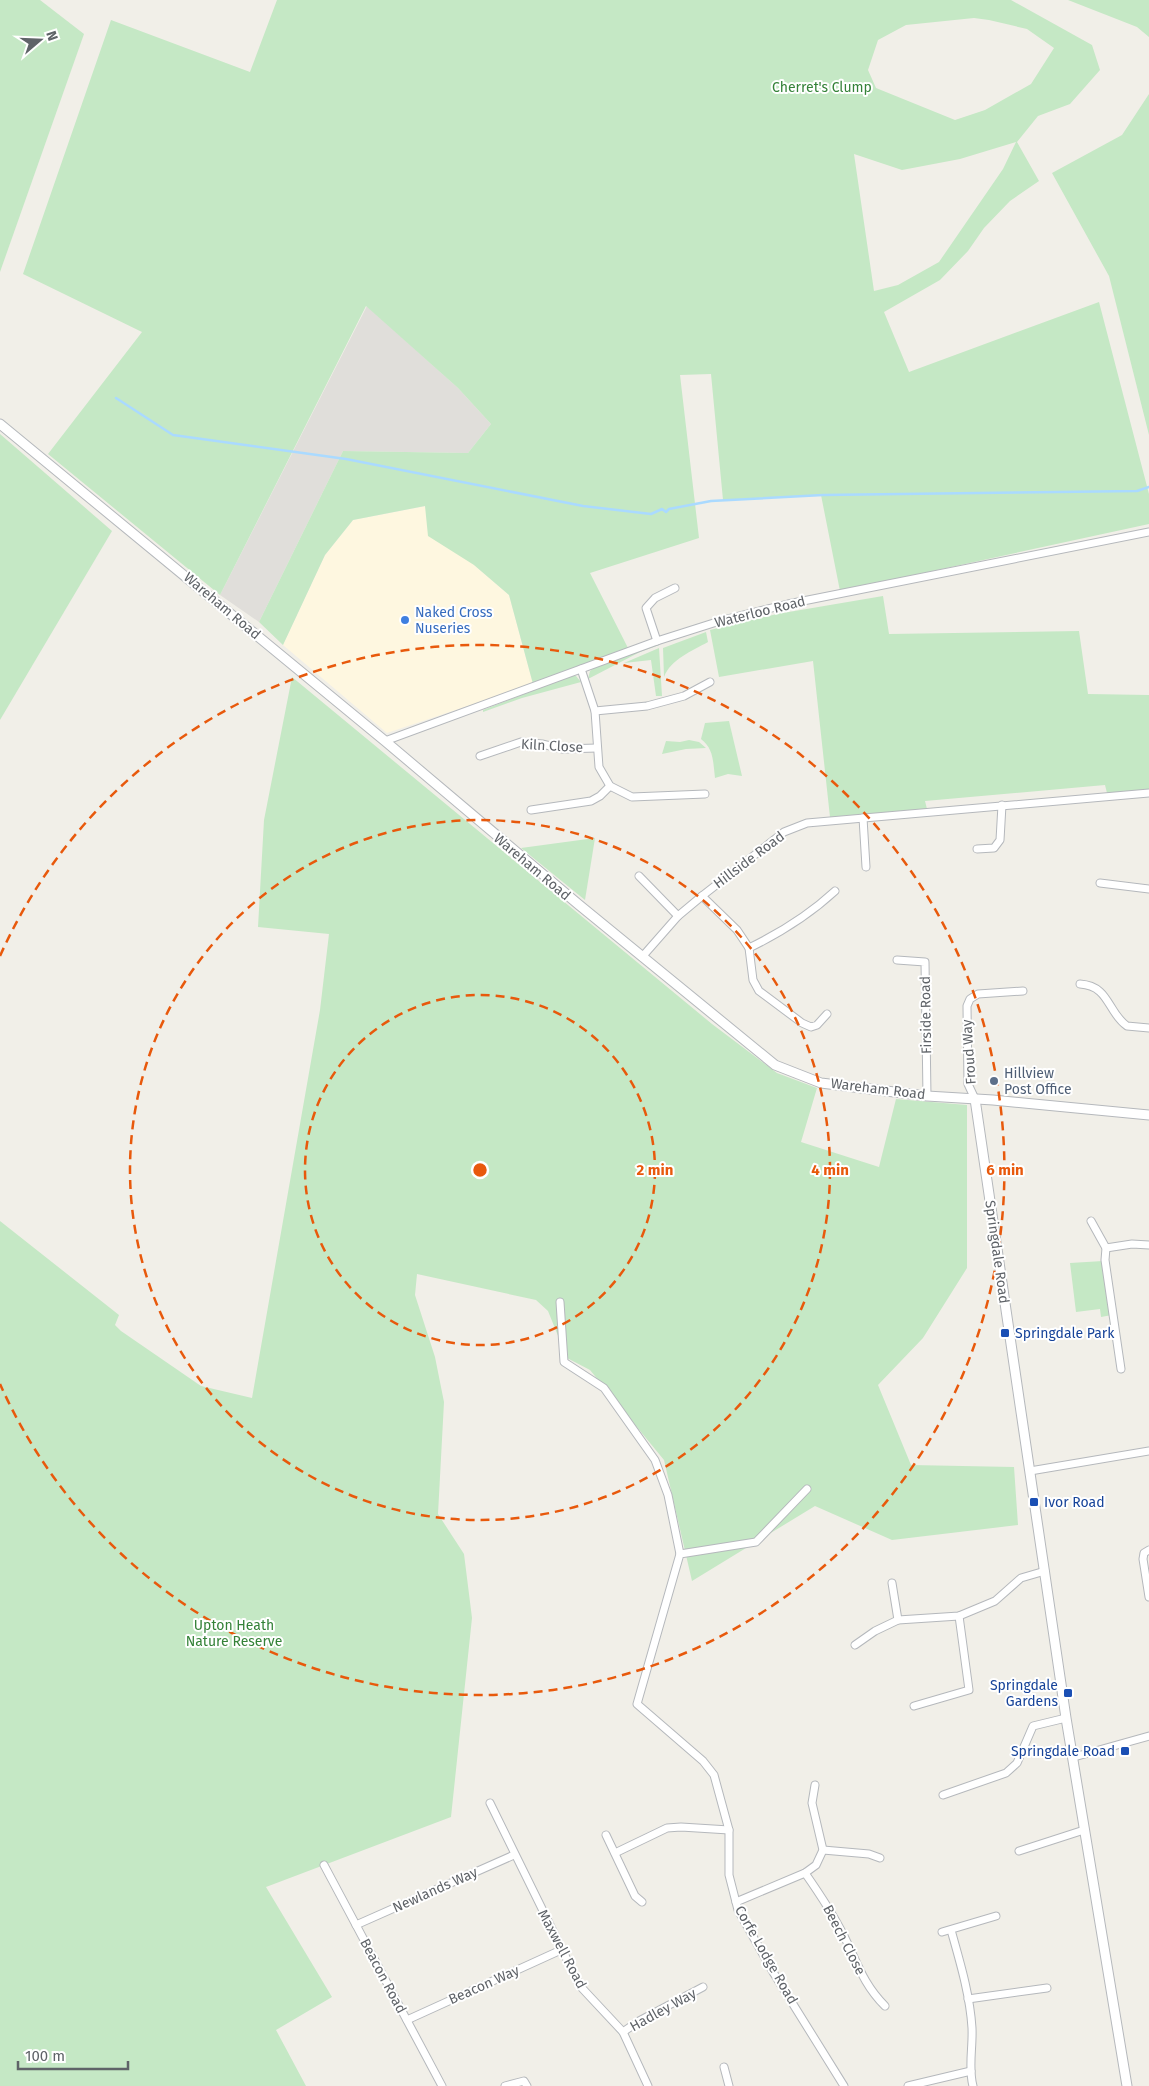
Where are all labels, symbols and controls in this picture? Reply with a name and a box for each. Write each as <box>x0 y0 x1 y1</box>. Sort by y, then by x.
north arrow <box>15 15 65 65</box>
text: N <box>42 29 61 43</box>
park label: Cherret's Clump <box>772 79 872 96</box>
street label: Wareham Road <box>180 569 264 643</box>
street label: Waterloo Road <box>713 593 807 631</box>
place label: Naked Cross Nuseries <box>415 604 493 637</box>
marker: Naked Cross Nuseries <box>399 614 411 626</box>
street label: Kiln Close <box>520 736 584 756</box>
street label: Hillside Road <box>710 828 788 892</box>
street label: Wareham Road <box>490 830 574 904</box>
street label: Firside Road <box>917 976 935 1054</box>
street label: Froud Way <box>958 1019 980 1085</box>
place label: Hillview Post Office <box>1004 1065 1072 1098</box>
street label: Wareham Road <box>830 1075 926 1103</box>
marker: Hillview Post Office <box>988 1075 1000 1087</box>
centre of rings <box>471 1161 489 1179</box>
text: 2 min <box>637 1161 673 1179</box>
text: 4 min <box>811 1161 849 1179</box>
text: 6 min <box>986 1161 1024 1179</box>
street label: Springdale Road <box>981 1199 1013 1305</box>
place label: Springdale Park <box>1015 1325 1115 1342</box>
marker: Springdale Park <box>999 1327 1011 1339</box>
place label: Ivor Road <box>1044 1494 1105 1511</box>
marker: Ivor Road <box>1028 1496 1040 1508</box>
park label: Upton Heath Nature Reserve <box>186 1617 282 1650</box>
place label: Springdale Gardens <box>990 1677 1058 1710</box>
marker: Springdale Gardens <box>1062 1687 1074 1699</box>
place label: Springdale Road <box>1011 1743 1115 1760</box>
marker: Springdale Road <box>1119 1745 1131 1757</box>
street label: Newlands Way <box>390 1864 480 1916</box>
street label: Beech Close <box>819 1902 869 1978</box>
street label: Corfe Lodge Road <box>731 1903 801 2007</box>
street label: Maxwell Road <box>534 1907 590 1991</box>
street label: Beacon Road <box>356 1936 410 2016</box>
street label: Beacon Way <box>446 1962 522 2008</box>
street label: Hadley Way <box>627 1985 699 2035</box>
scale bar <box>18 2038 128 2070</box>
text: 100 m <box>25 2047 65 2065</box>

